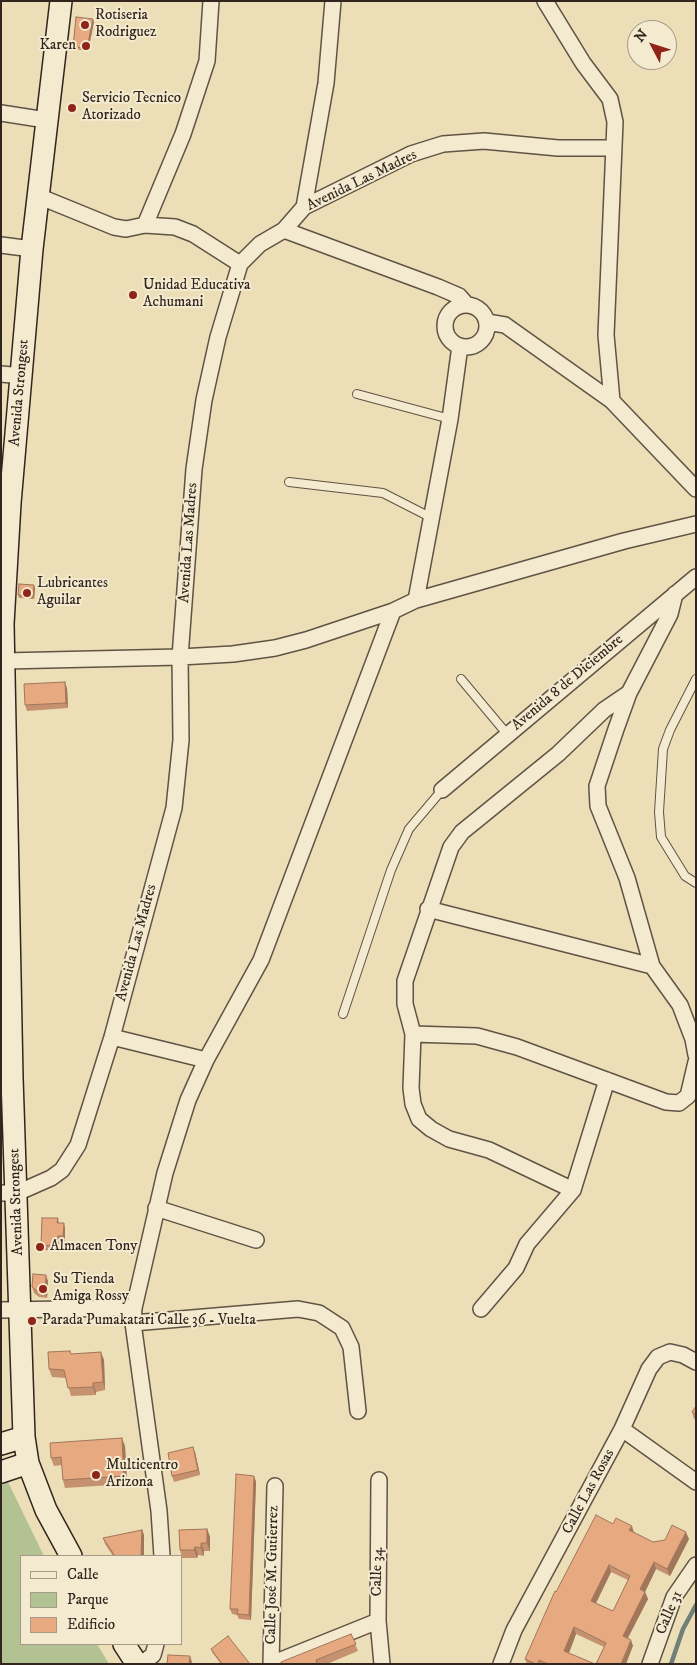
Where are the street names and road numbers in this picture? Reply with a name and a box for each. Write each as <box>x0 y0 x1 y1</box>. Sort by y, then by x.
street label: Avenida Las Madres <box>304 146 420 216</box>
street label: Avenida Strongest <box>6 339 34 447</box>
street label: Avenida Las Madres <box>176 482 202 604</box>
street label: Avenida 8 de Diciembre <box>509 631 627 735</box>
street label: Avenida Las Madres <box>113 882 161 1004</box>
street label: Avenida Strongest <box>6 1148 28 1256</box>
street label: Calle Las Rosas <box>559 1446 619 1538</box>
street label: Calle José M. Gutierrez <box>263 1505 283 1645</box>
street label: Calle 34 <box>369 1547 387 1597</box>
street label: Calle 31 <box>653 1588 687 1638</box>

